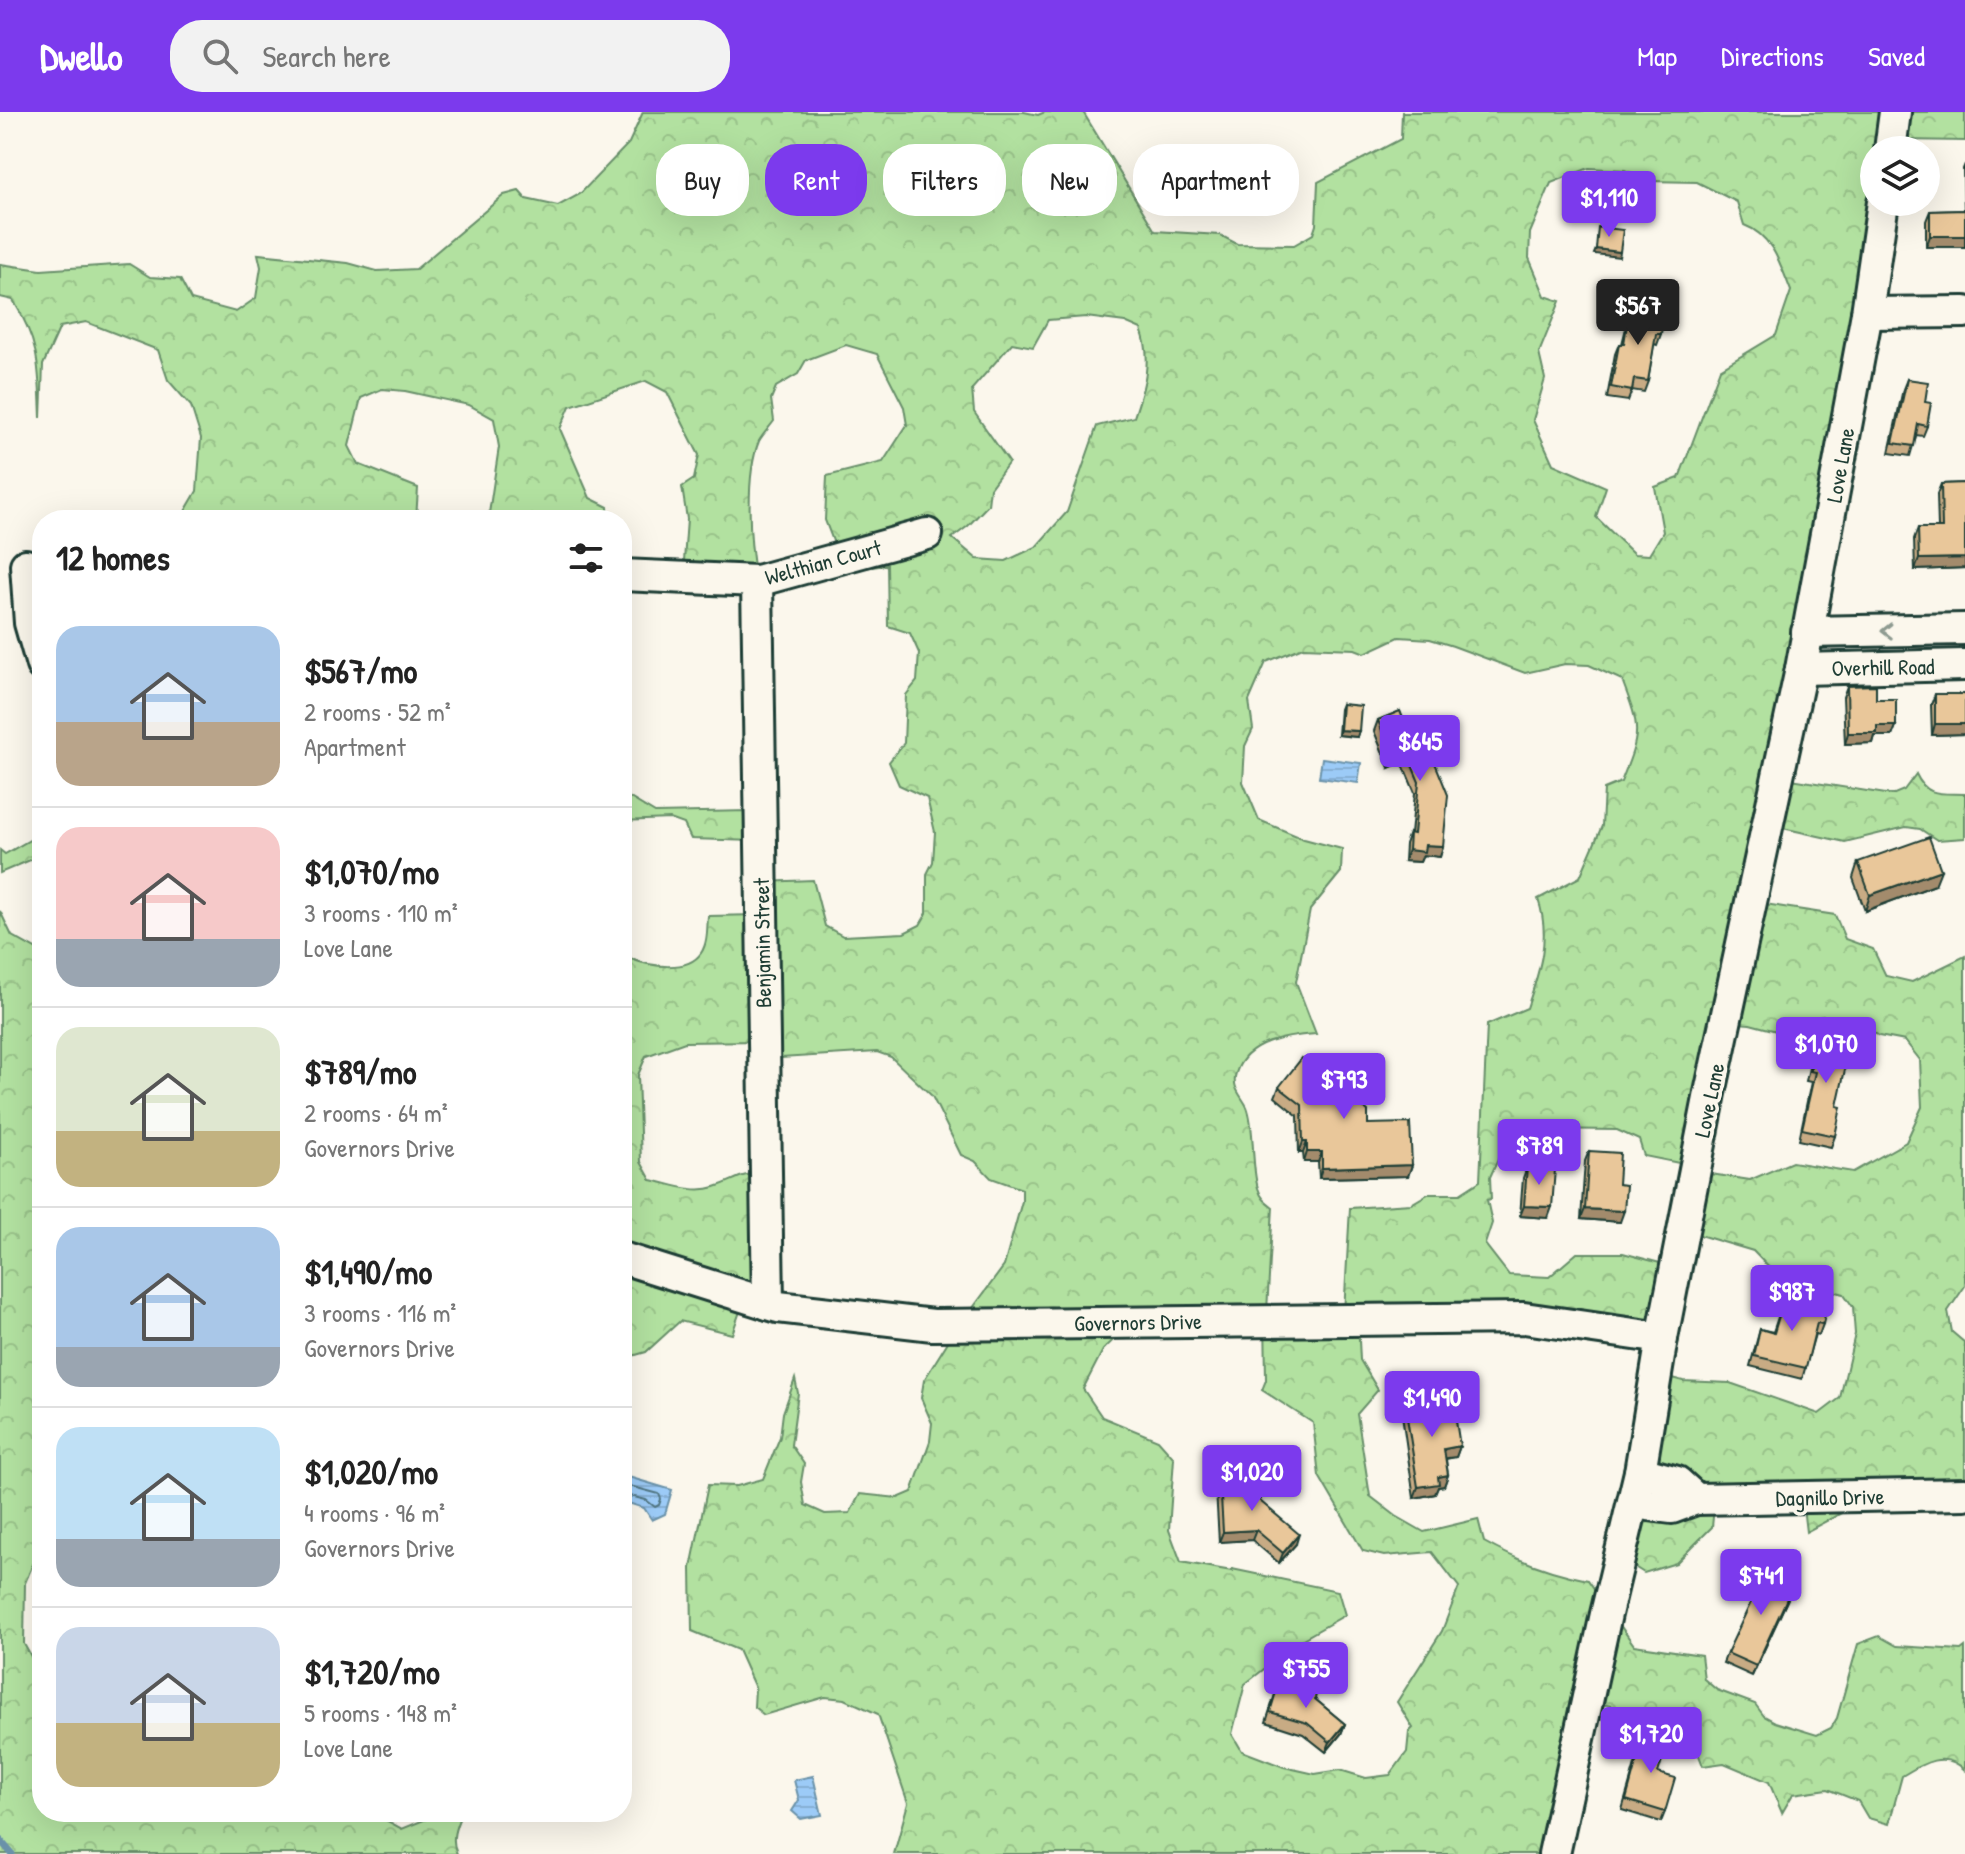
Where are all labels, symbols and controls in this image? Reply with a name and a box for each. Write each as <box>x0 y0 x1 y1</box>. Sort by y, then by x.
search box <box>170 20 730 92</box>
text: Dwello <box>40 30 122 82</box>
icon: search <box>198 34 242 78</box>
text: Search here <box>262 36 391 76</box>
text: Map <box>1637 37 1677 75</box>
text: Directions <box>1721 37 1824 75</box>
text: Saved <box>1868 37 1925 75</box>
map controls <box>1860 136 1940 216</box>
button: layers <box>1860 136 1940 216</box>
chip: Buy <box>656 144 749 216</box>
chip: Rent <box>765 144 867 216</box>
chip: Filters <box>883 144 1006 216</box>
chip: New <box>1022 144 1117 216</box>
chip: Apartment <box>1133 144 1299 216</box>
pin: $1,110 <box>1544 171 1674 239</box>
text: $1,110 <box>1580 179 1638 214</box>
pin: $567 <box>1591 279 1685 347</box>
text: $567 <box>1614 287 1662 322</box>
street label: Love Lane <box>1819 425 1861 505</box>
street label: Welthian Court <box>762 532 885 592</box>
text: 12 homes <box>56 535 170 581</box>
icon: filters <box>564 536 608 580</box>
one-way arrow <box>1880 622 1893 639</box>
text: $567/mo <box>304 648 417 694</box>
street label: Overhill Road <box>1831 651 1935 683</box>
icon: home <box>120 658 216 754</box>
text: 2 rooms · 52 m² <box>304 694 451 729</box>
pin: $645 <box>1373 715 1467 783</box>
text: $645 <box>1398 723 1442 758</box>
text: Apartment <box>304 729 406 764</box>
text: $1,070/mo <box>304 849 439 895</box>
icon: home <box>120 859 216 955</box>
street label: Benjamin Street <box>746 877 778 1008</box>
text: 3 rooms · 110 m² <box>304 895 458 930</box>
text: Love Lane <box>304 930 393 965</box>
pin: $1,070 <box>1761 1017 1891 1085</box>
text: $1,070 <box>1794 1025 1858 1060</box>
text: $789/mo <box>304 1049 416 1095</box>
pin: $793 <box>1297 1053 1391 1121</box>
icon: home <box>120 1059 216 1155</box>
street label: Love Lane <box>1687 1060 1732 1140</box>
text: $793 <box>1320 1061 1368 1096</box>
text: 2 rooms · 64 m² <box>304 1095 448 1130</box>
pin: $789 <box>1492 1119 1586 1187</box>
text: $789 <box>1516 1127 1562 1162</box>
text: Governors Drive <box>304 1130 455 1165</box>
text: $1,490/mo <box>304 1249 432 1295</box>
icon: home <box>120 1259 216 1355</box>
pin: $987 <box>1745 1265 1839 1333</box>
text: $987 <box>1769 1273 1815 1308</box>
text: 3 rooms · 116 m² <box>304 1295 456 1330</box>
street label: Governors Drive <box>1074 1306 1202 1338</box>
text: Governors Drive <box>304 1330 455 1365</box>
pin: $1,490 <box>1367 1371 1497 1439</box>
text: $1,490 <box>1403 1379 1461 1414</box>
pin: $1,020 <box>1187 1445 1317 1513</box>
text: $1,020/mo <box>304 1449 438 1495</box>
text: $1,020 <box>1220 1453 1284 1488</box>
icon: home <box>120 1459 216 1555</box>
street label: Dagnillo Drive <box>1775 1481 1885 1513</box>
text: 4 rooms · 96 m² <box>304 1495 445 1530</box>
text: Governors Drive <box>304 1530 455 1565</box>
pin: $741 <box>1714 1549 1808 1617</box>
text: $741 <box>1738 1557 1784 1592</box>
pin: $755 <box>1259 1642 1353 1710</box>
text: $1,720/mo <box>304 1649 440 1695</box>
text: $755 <box>1282 1650 1330 1685</box>
icon: home <box>120 1659 216 1755</box>
text: 5 rooms · 148 m² <box>304 1695 457 1730</box>
pin: $1,720 <box>1586 1707 1716 1775</box>
text: $1,720 <box>1619 1715 1683 1750</box>
text: Love Lane <box>304 1730 393 1765</box>

